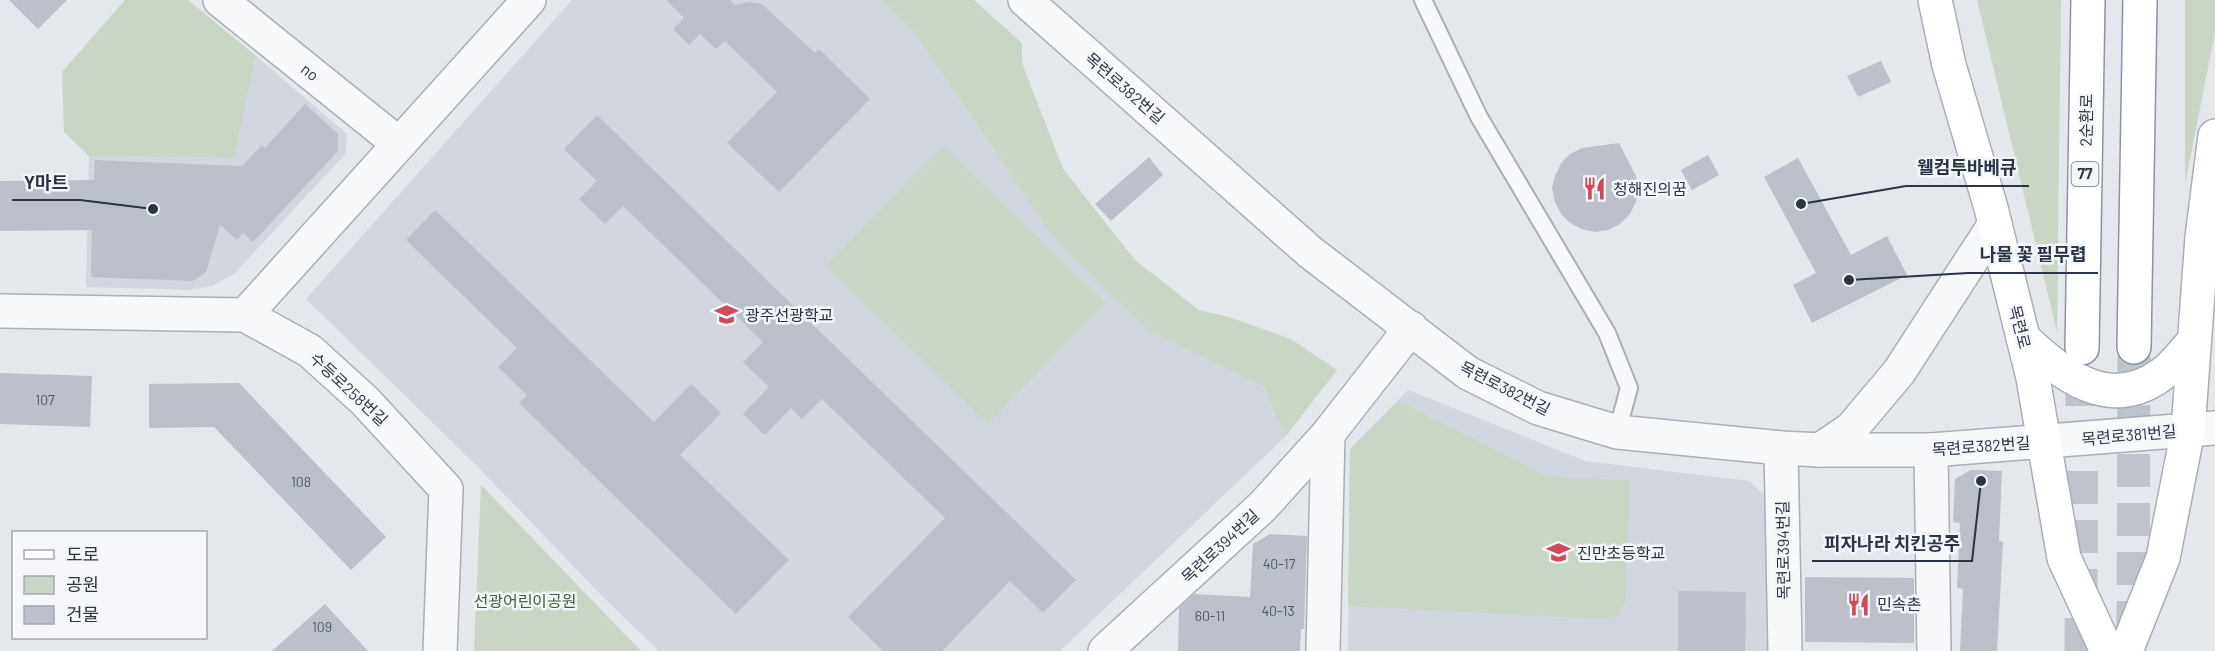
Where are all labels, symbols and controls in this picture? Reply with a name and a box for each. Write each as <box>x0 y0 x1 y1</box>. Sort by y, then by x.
street label: 목련로382번길 <box>1082 48 1169 127</box>
street label: no <box>298 59 323 84</box>
street label: 2순환로 <box>2076 93 2095 147</box>
callout: 웰컴투바베큐 <box>1906 150 2029 186</box>
text: 웰컴투바베큐 <box>1917 156 2017 178</box>
road number: 77 <box>2072 162 2098 186</box>
callout: Y마트 <box>12 164 80 200</box>
text: Y마트 <box>24 171 68 193</box>
restaurant icon: 청해진의꿈 <box>1582 176 1608 202</box>
place label: 청해진의꿈 <box>1613 179 1687 198</box>
callout: 나물 꽃 필무렵 <box>1968 237 2098 273</box>
text: 나물 꽃 필무렵 <box>1980 243 2086 265</box>
school or university icon: 광주선광학교 <box>714 302 740 328</box>
street label: 목련로 <box>2006 303 2035 351</box>
place label: 광주선광학교 <box>745 305 833 324</box>
street label: 수등로258번길 <box>307 348 392 429</box>
street label: 목련로382번길 <box>1457 357 1554 418</box>
house number: 107 <box>35 391 55 408</box>
street label: 목련로381번길 <box>2081 421 2177 448</box>
street label: 목련로382번길 <box>1931 433 2031 458</box>
house number: 108 <box>291 473 311 490</box>
street label: 목련로394번길 <box>1772 500 1793 600</box>
street label: 목련로394번길 <box>1177 505 1262 586</box>
callout: 피자나라 치킨공주 <box>1812 525 1972 561</box>
legend <box>12 531 207 639</box>
text: 피자나라 치킨공주 <box>1824 532 1960 554</box>
school or university icon: 진만초등학교 <box>1546 540 1572 566</box>
text: 도로 <box>66 543 99 565</box>
place label: 진만초등학교 <box>1577 543 1665 562</box>
house number: 40-17 <box>1263 555 1296 572</box>
text: 공원 <box>66 573 99 595</box>
park label: 선광어린이공원 <box>473 591 577 610</box>
restaurant icon: 민속촌 <box>1846 591 1872 617</box>
place label: 민속촌 <box>1877 594 1921 613</box>
house number: 40-13 <box>1261 602 1295 619</box>
text: 건물 <box>66 603 99 625</box>
house number: 60-11 <box>1195 607 1225 624</box>
house number: 109 <box>312 618 332 635</box>

